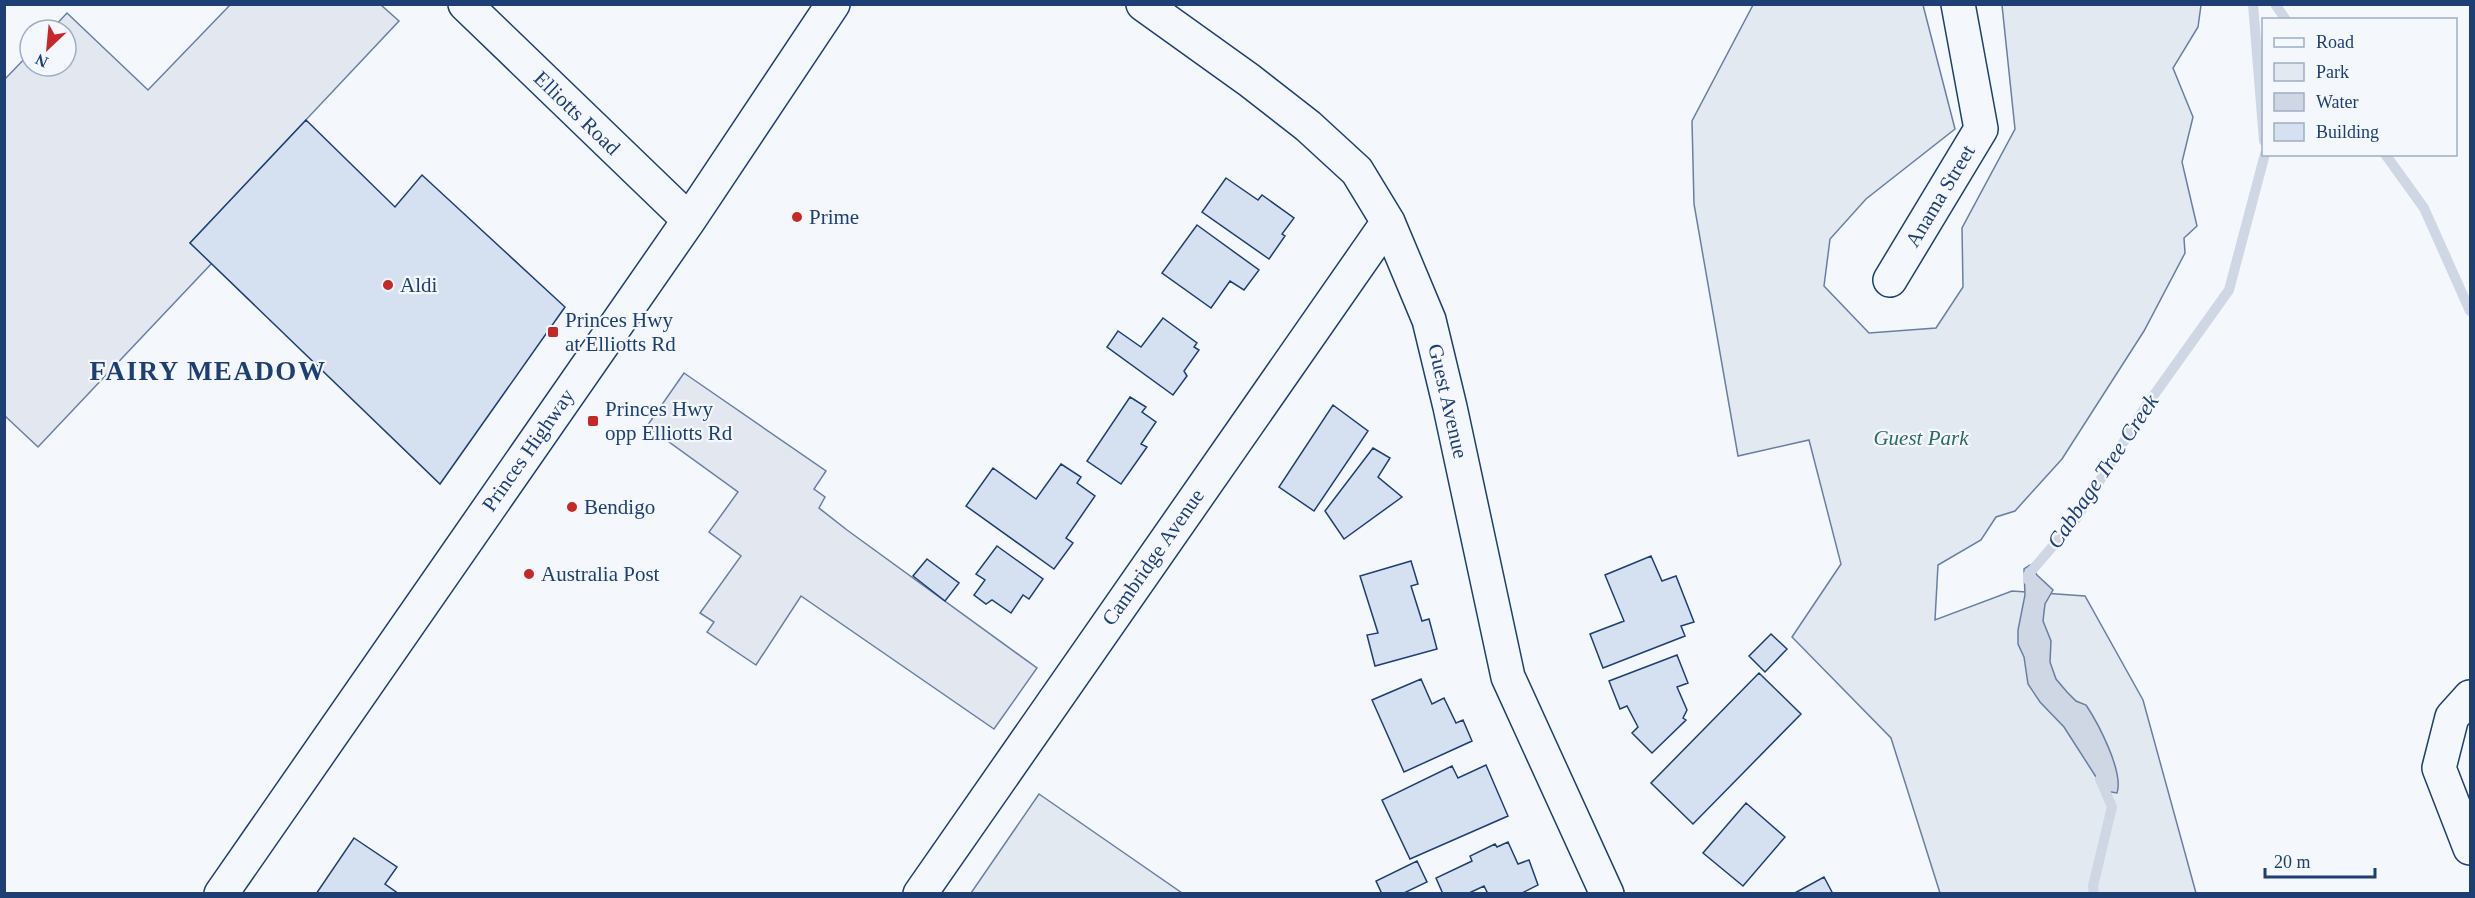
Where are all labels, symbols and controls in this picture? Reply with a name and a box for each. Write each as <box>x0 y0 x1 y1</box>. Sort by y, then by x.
north arrow <box>18 18 78 78</box>
legend <box>2262 18 2457 156</box>
text: Road <box>2316 32 2354 52</box>
text: N <box>32 51 51 71</box>
text: Park <box>2316 62 2349 82</box>
street label: Elliotts Road <box>529 66 625 160</box>
text: Water <box>2316 92 2359 112</box>
text: Building <box>2316 122 2379 142</box>
street label: Anama Street <box>1900 140 1980 251</box>
place label: Prime <box>809 205 859 229</box>
marker: Prime <box>790 210 804 224</box>
place label: Aldi <box>400 273 438 297</box>
marker: Aldi <box>381 278 395 292</box>
place label: Princes Hwy at Elliotts Rd <box>565 308 676 356</box>
marker: Princes Hwy at Elliotts Rd <box>546 325 560 339</box>
street label: Guest Avenue <box>1423 341 1473 461</box>
district label: FAIRY MEADOW <box>90 356 326 386</box>
street label: Princes Highway <box>477 384 579 516</box>
water label: Cabbage Tree Creek <box>2042 388 2164 553</box>
place label: Princes Hwy opp Elliotts Rd <box>605 397 733 445</box>
marker: Princes Hwy opp Elliotts Rd <box>586 414 600 428</box>
park label: Guest Park <box>1873 426 1969 450</box>
street label: Cambridge Avenue <box>1097 484 1209 630</box>
place label: Bendigo <box>584 495 655 519</box>
marker: Bendigo <box>565 500 579 514</box>
place label: Australia Post <box>541 562 660 586</box>
marker: Australia Post <box>522 567 536 581</box>
scale bar <box>2265 841 2374 879</box>
text: 20 m <box>2274 852 2311 872</box>

